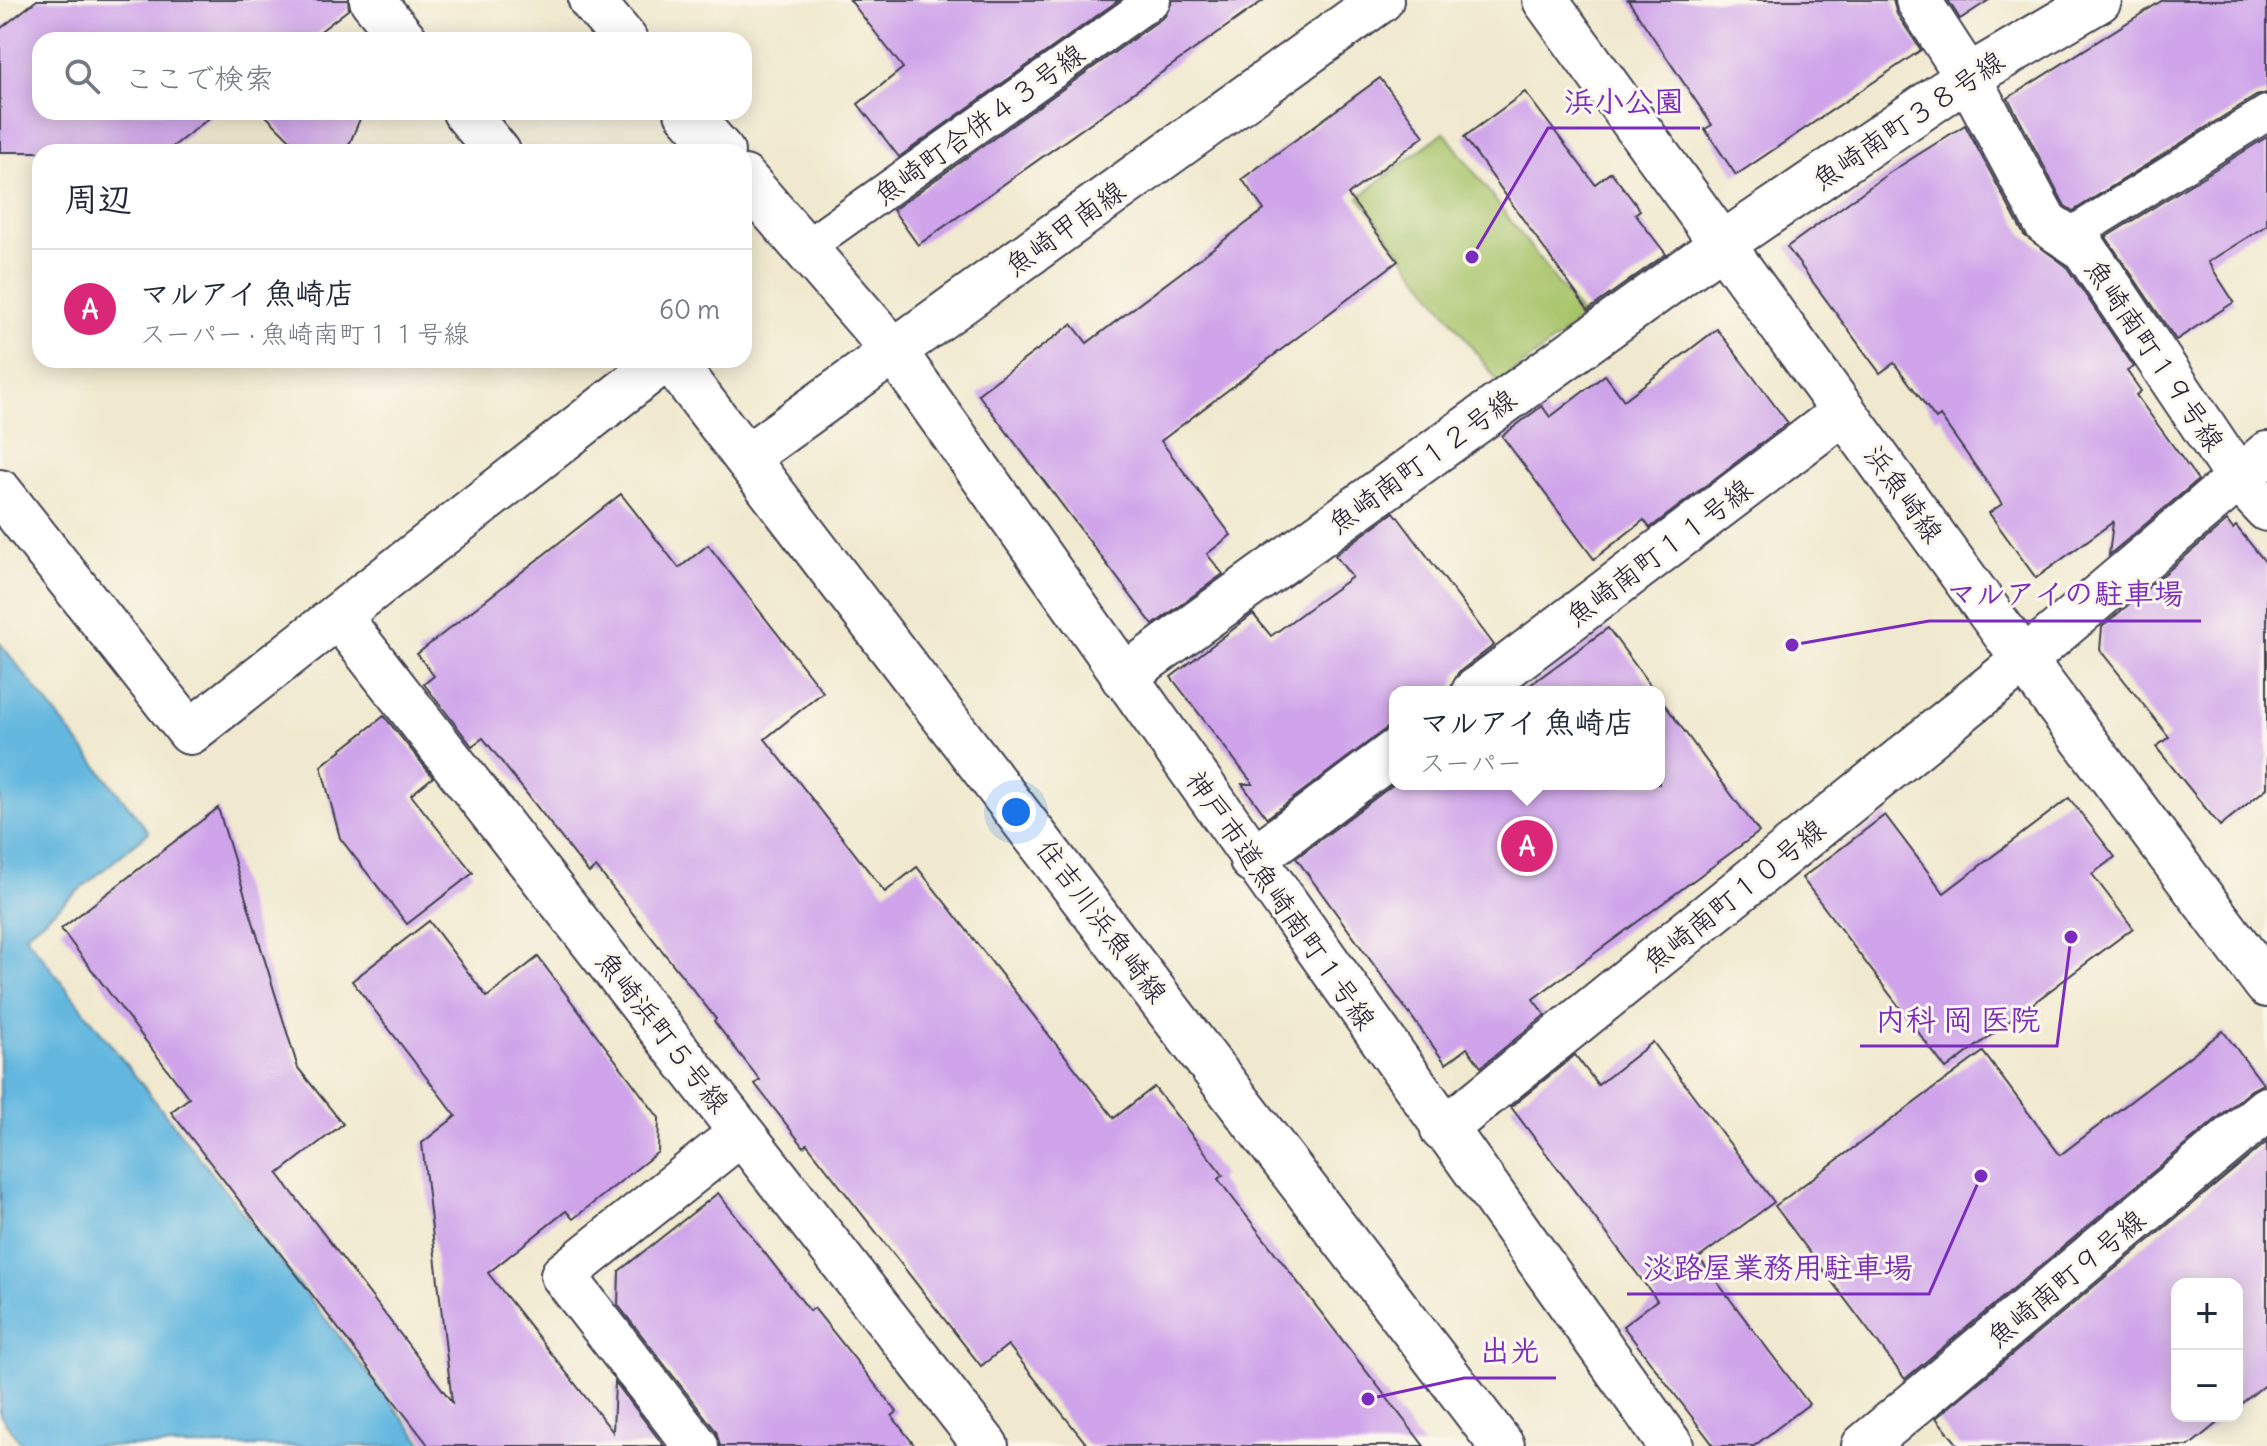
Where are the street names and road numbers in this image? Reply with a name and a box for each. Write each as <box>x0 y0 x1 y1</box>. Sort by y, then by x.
street label: 魚崎町合併４３号線 <box>866 35 1092 213</box>
street label: 魚崎南町３８号線 <box>1805 42 2011 198</box>
street label: 魚崎甲南線 <box>998 172 1132 284</box>
street label: 魚崎南町１９号線 <box>2077 252 2233 458</box>
street label: 魚崎南町１２号線 <box>1321 381 1523 541</box>
street label: 浜魚崎線 <box>1857 438 1951 550</box>
street label: 魚崎南町１１号線 <box>1559 470 1759 634</box>
street label: 神戸市道魚崎南町１号線 <box>1178 764 1384 1036</box>
street label: 魚崎南町１０号線 <box>1636 811 1832 979</box>
street label: 住吉川浜魚崎線 <box>1029 832 1175 1010</box>
street label: 魚崎浜町５号線 <box>588 944 738 1120</box>
street label: 魚崎南町９号線 <box>1979 1201 2153 1355</box>

